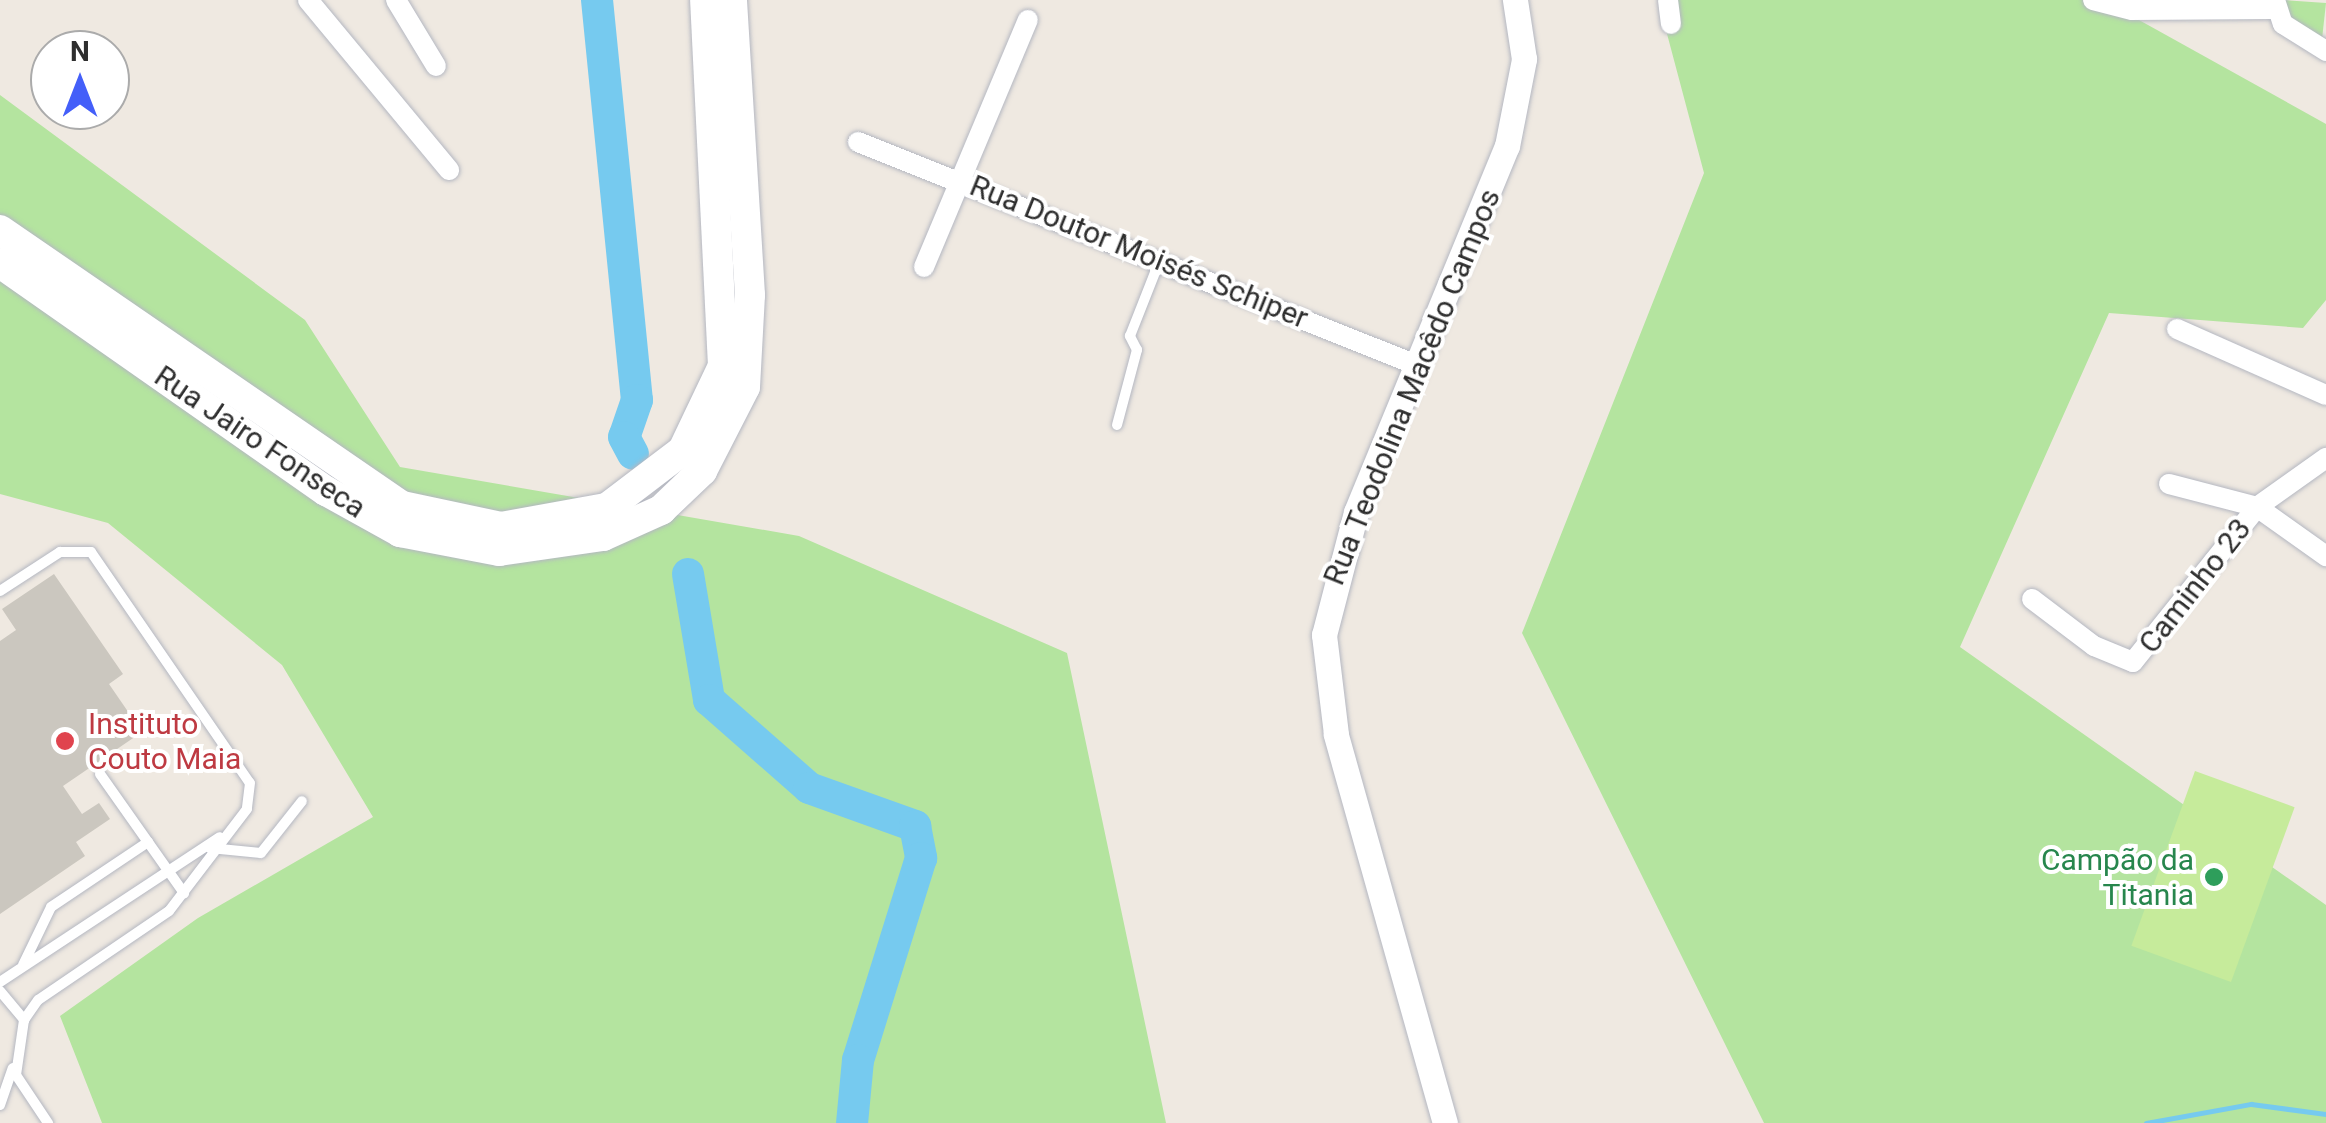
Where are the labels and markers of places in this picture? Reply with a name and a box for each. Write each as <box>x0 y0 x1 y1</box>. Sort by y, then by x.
place label: Instituto Couto Maia <box>88 706 241 776</box>
marker: Instituto Couto Maia <box>52 728 78 754</box>
place label: Campão da Titania <box>2041 842 2194 912</box>
marker: Campão da Titania <box>2203 866 2225 888</box>

